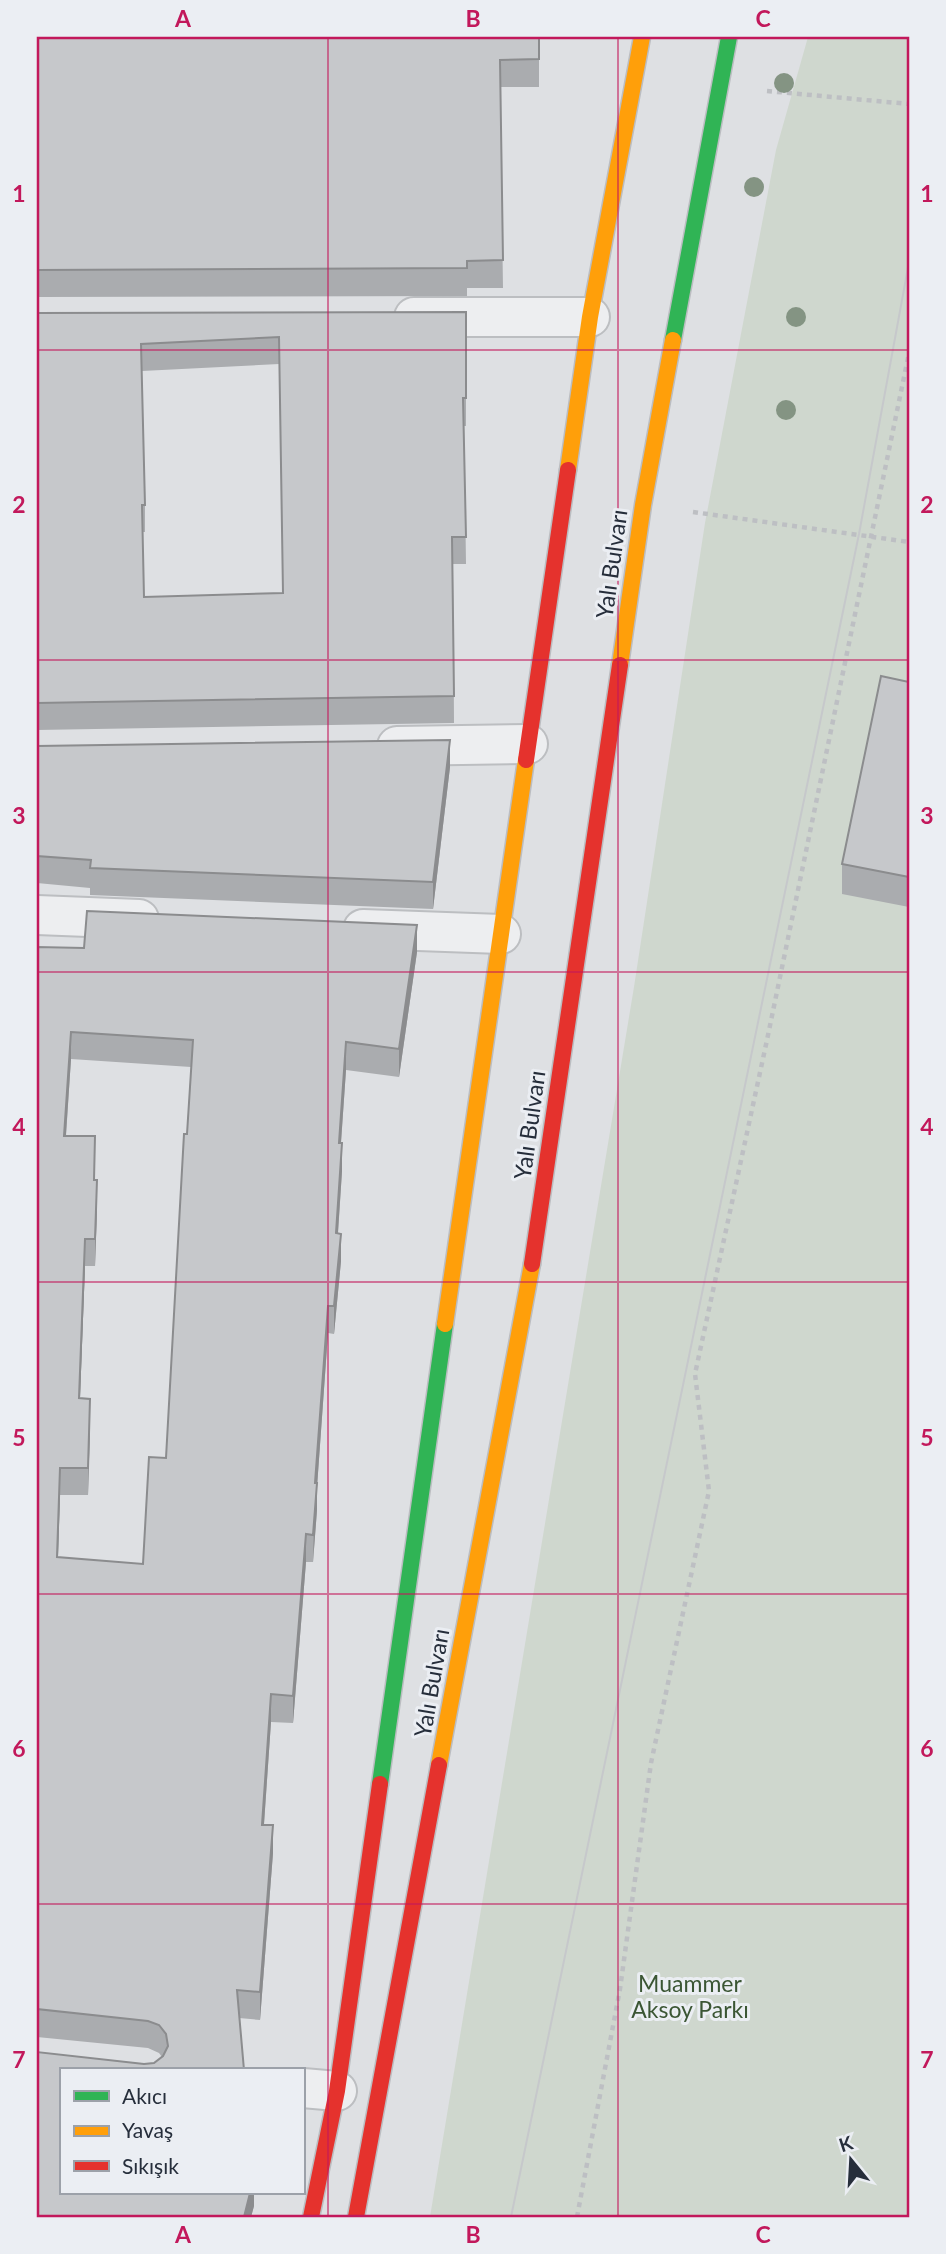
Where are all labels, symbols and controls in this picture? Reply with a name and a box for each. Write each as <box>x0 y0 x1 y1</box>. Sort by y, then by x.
text: A <box>174 4 192 32</box>
text: B <box>465 4 481 32</box>
text: C <box>755 4 771 32</box>
text: 1 <box>12 179 26 207</box>
text: 1 <box>920 179 934 207</box>
text: 2 <box>12 490 26 518</box>
text: 2 <box>920 490 934 518</box>
street label: Yalı Bulvarı <box>589 507 633 620</box>
text: 3 <box>12 801 26 829</box>
text: 3 <box>920 801 934 829</box>
street label: Yalı Bulvarı <box>507 1068 551 1181</box>
text: 4 <box>12 1112 26 1140</box>
text: 4 <box>920 1112 934 1140</box>
text: 5 <box>12 1423 26 1451</box>
text: 5 <box>920 1423 934 1451</box>
street label: Yalı Bulvarı <box>408 1626 454 1739</box>
text: 6 <box>12 1734 26 1762</box>
text: 6 <box>920 1734 934 1762</box>
park label: Muammer Aksoy Parkı <box>631 1969 749 2023</box>
text: 7 <box>12 2045 26 2073</box>
text: 7 <box>920 2045 934 2073</box>
legend <box>60 2068 304 2194</box>
text: Akıcı <box>122 2083 167 2108</box>
text: Yavaş <box>122 2117 173 2142</box>
north arrow <box>816 2124 886 2194</box>
text: K <box>836 2130 856 2156</box>
text: Sıkışık <box>122 2153 179 2178</box>
text: A <box>174 2220 192 2248</box>
text: B <box>465 2220 481 2248</box>
text: C <box>755 2220 771 2248</box>

